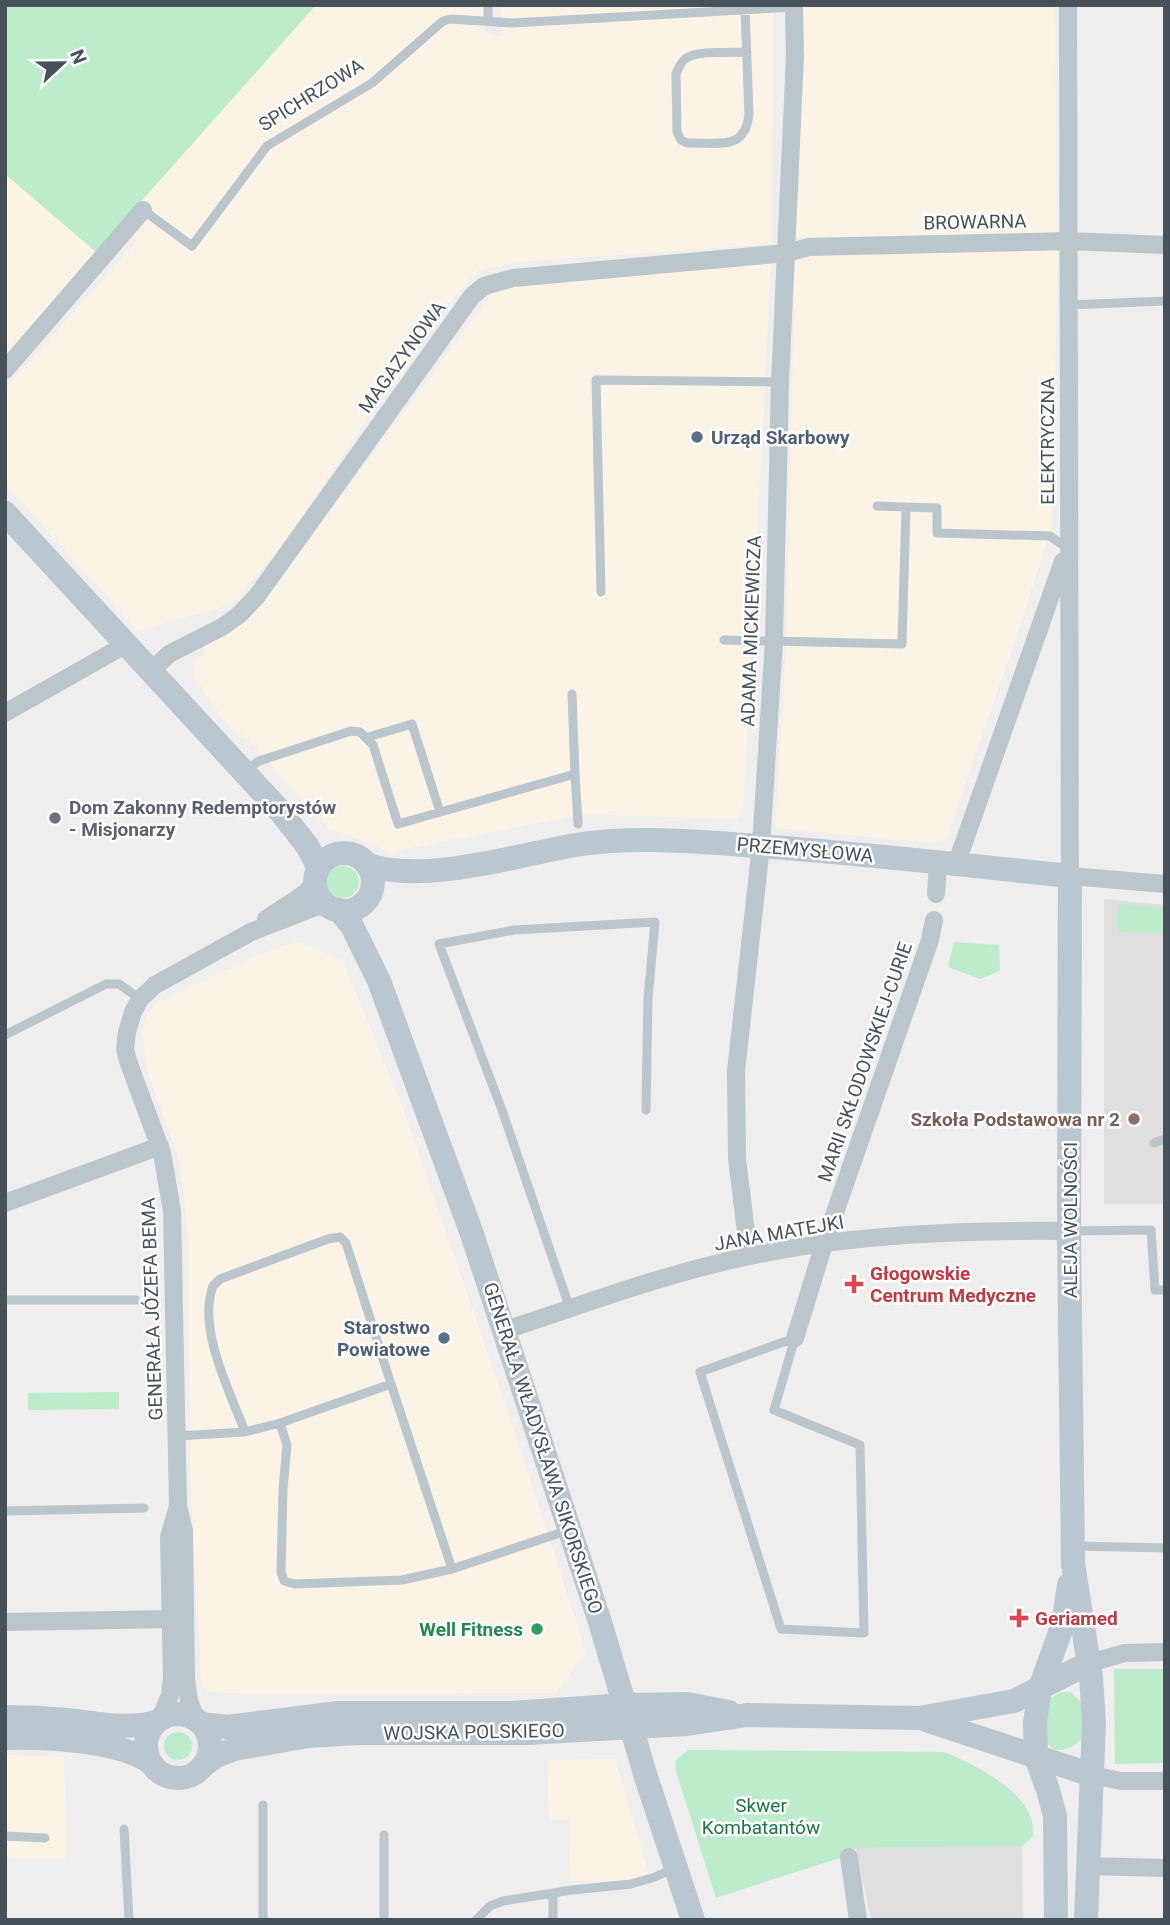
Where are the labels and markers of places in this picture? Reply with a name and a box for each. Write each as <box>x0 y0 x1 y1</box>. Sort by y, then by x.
place label: Urząd Skarbowy <box>711 426 850 449</box>
marker: Urząd Skarbowy <box>689 429 705 445</box>
place label: Dom Zakonny Redemptorystów - Misjonarzy <box>69 796 336 841</box>
marker: Dom Zakonny Redemptorystów - Misjonarzy <box>47 810 63 826</box>
place label: Szkoła Podstawowa nr 2 <box>910 1108 1120 1131</box>
marker: Szkoła Podstawowa nr 2 <box>1126 1111 1142 1127</box>
place label: Głogowskie Centrum Medyczne <box>870 1262 1036 1307</box>
marker: Głogowskie Centrum Medyczne <box>844 1274 864 1294</box>
place label: Starostwo Powiatowe <box>337 1316 430 1361</box>
marker: Starostwo Powiatowe <box>436 1330 452 1346</box>
place label: Geriamed <box>1035 1607 1118 1630</box>
marker: Geriamed <box>1009 1608 1029 1628</box>
place label: Well Fitness <box>419 1618 523 1641</box>
marker: Well Fitness <box>529 1621 545 1637</box>

